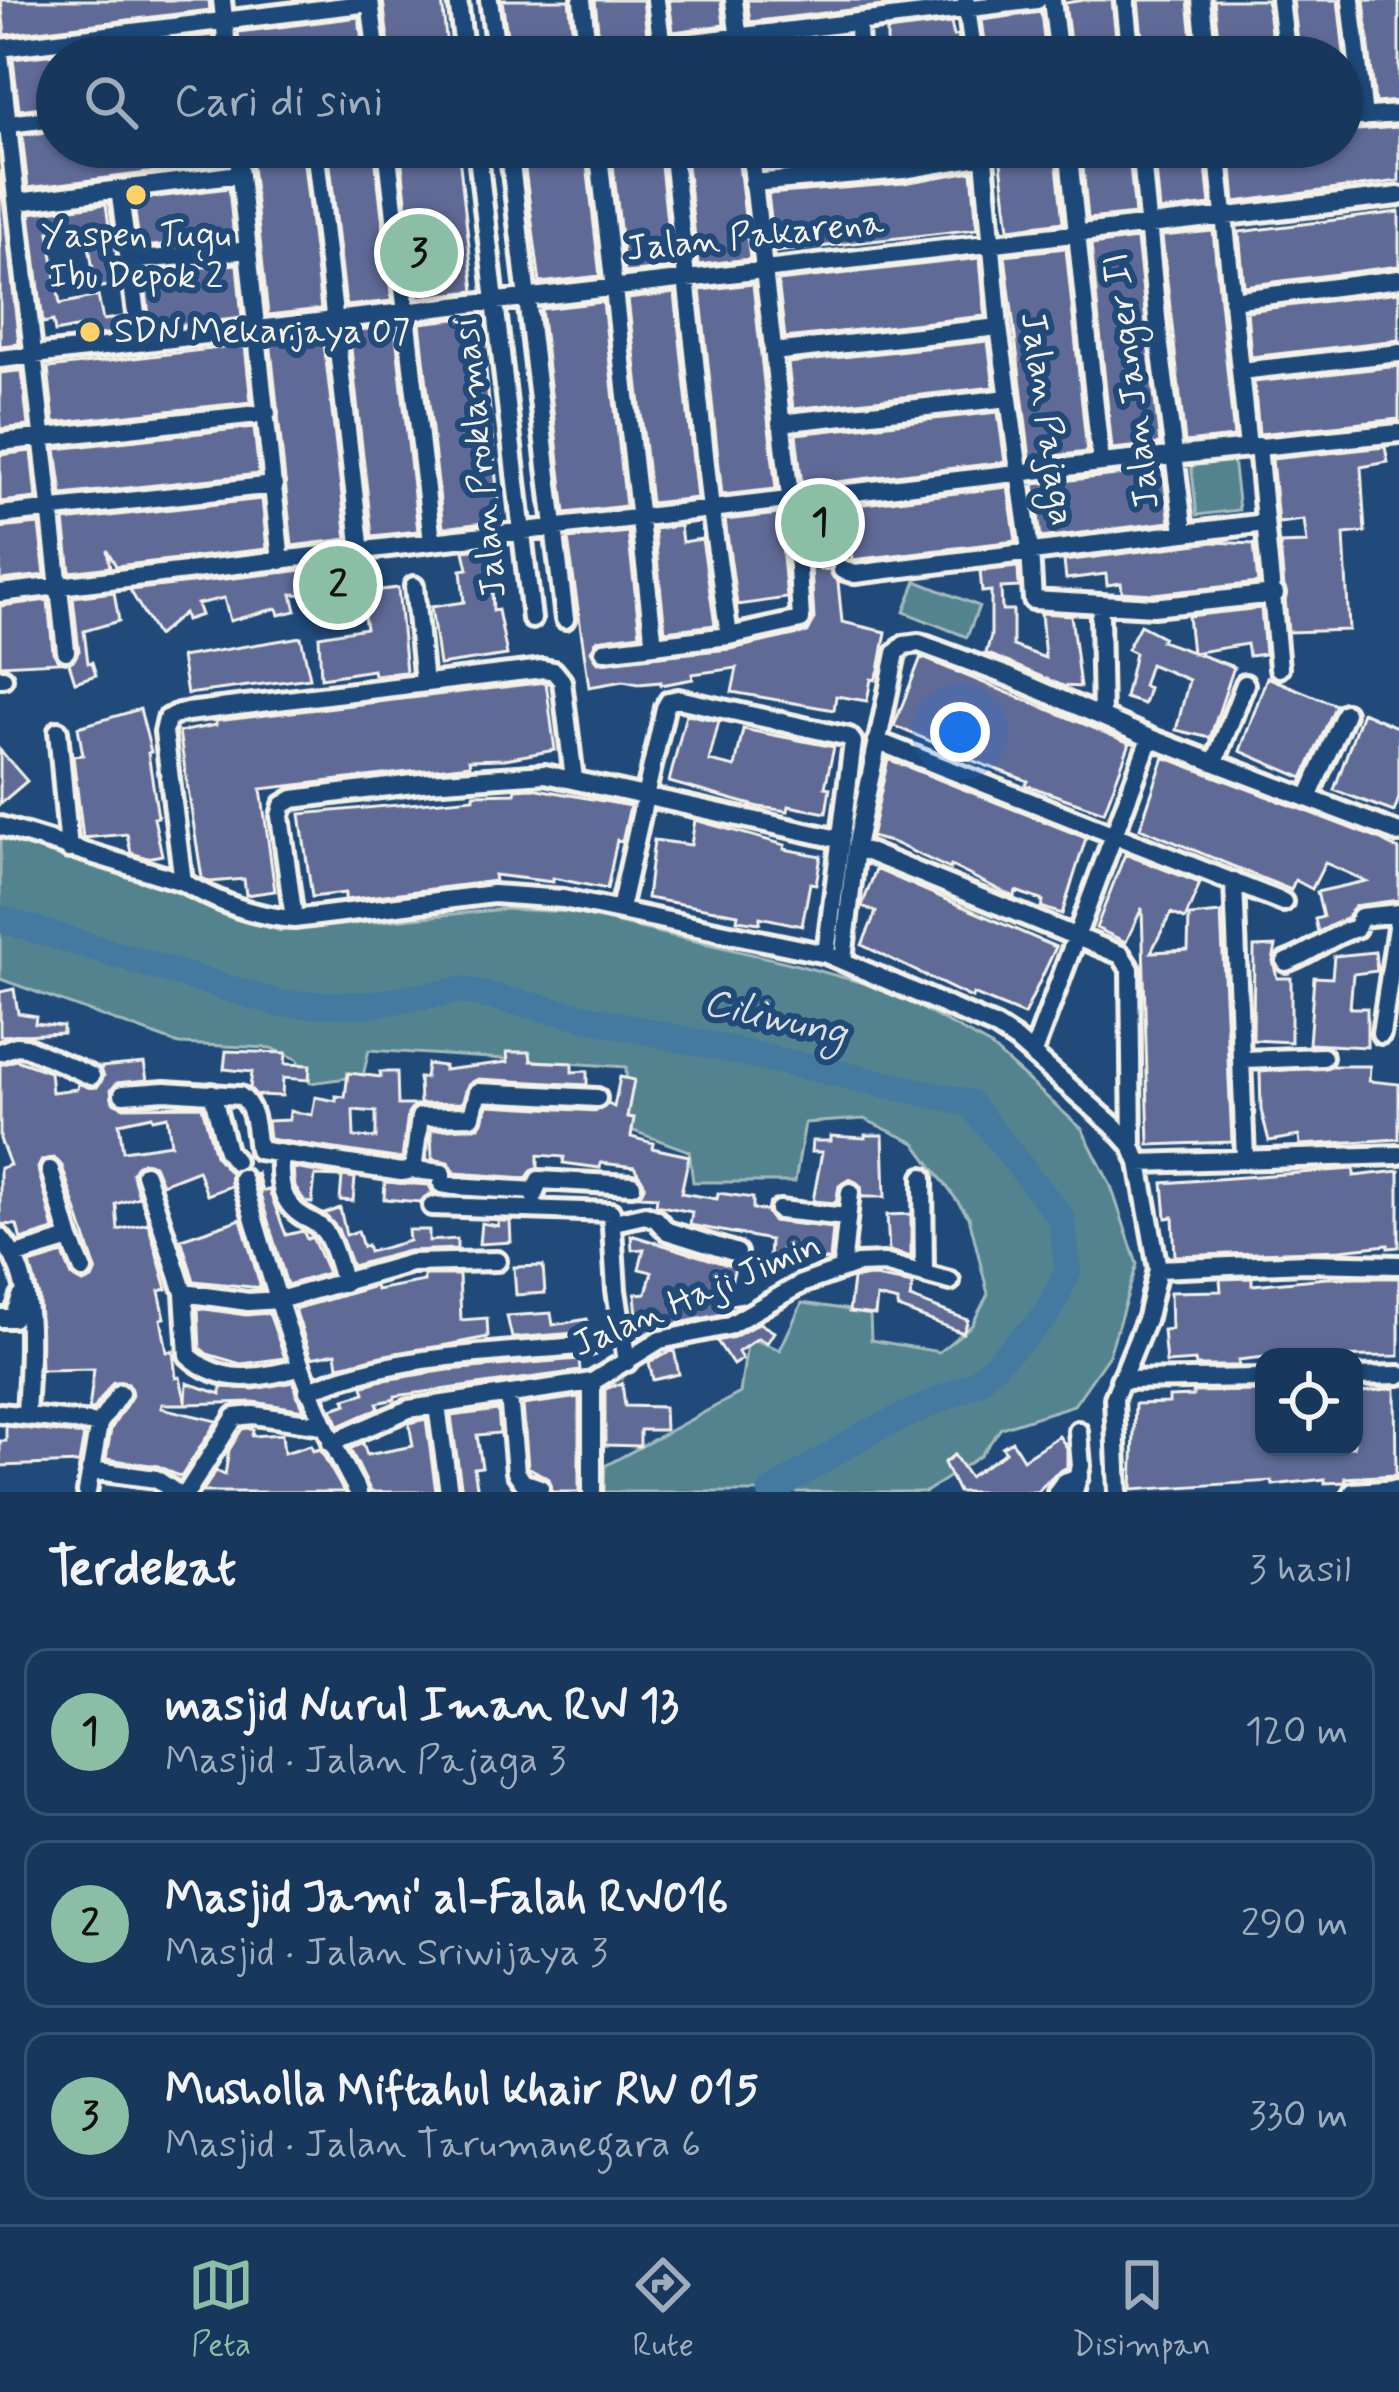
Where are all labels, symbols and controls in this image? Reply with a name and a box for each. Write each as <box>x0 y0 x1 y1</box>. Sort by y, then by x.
search box <box>36 36 1363 168</box>
icon: search <box>78 69 144 135</box>
text: Cari di sini <box>174 73 383 132</box>
marker: Yaspen Tugu Ibu Depok 2 <box>123 182 149 208</box>
street label: Jalan Pakarena <box>624 200 886 274</box>
pin: 3 <box>380 208 458 298</box>
place label: Yaspen Tugu Ibu Depok 2 <box>41 213 231 301</box>
street label: Jalan Janger II <box>1094 250 1174 512</box>
place label: SDN Mekarjaya 07 <box>114 309 410 356</box>
street label: Jalan Pajaga <box>1006 309 1084 529</box>
street label: Jalan Proklamasi <box>443 316 519 600</box>
marker: SDN Mekarjaya 07 <box>77 319 103 345</box>
pin: 1 <box>781 478 859 568</box>
pin: 2 <box>299 540 377 630</box>
your location <box>930 702 990 762</box>
water label: Ciliwung <box>698 978 853 1064</box>
street label: Jalan Haji Jimin <box>566 1223 828 1369</box>
map controls <box>1255 1348 1363 1456</box>
button: locate <box>1255 1348 1363 1456</box>
text: Terdekat <box>48 1537 236 1603</box>
text: 3 hasil <box>1249 1545 1351 1596</box>
text: masjid Nurul Iman RW 13 <box>165 1677 679 1736</box>
text: 1 <box>81 1707 99 1758</box>
text: 120 m <box>1245 1707 1348 1758</box>
text: Masjid · Jalan Pajaga 3 <box>165 1736 566 1787</box>
text: Masjid Jami' al-Falah RW016 <box>165 1869 728 1928</box>
text: 2 <box>80 1899 100 1950</box>
text: 290 m <box>1241 1899 1348 1950</box>
text: Masjid · Jalan Sriwijaya 3 <box>165 1928 608 1979</box>
text: Musholla Miftahul khair RW 015 <box>165 2061 759 2120</box>
text: 3 <box>81 2091 99 2142</box>
text: 330 m <box>1249 2091 1348 2142</box>
text: Masjid · Jalan Tarumanegara 6 <box>165 2120 701 2171</box>
tab: Peta <box>188 2252 254 2368</box>
tab: Rute <box>630 2252 696 2368</box>
tab: Disimpan <box>1072 2252 1211 2368</box>

